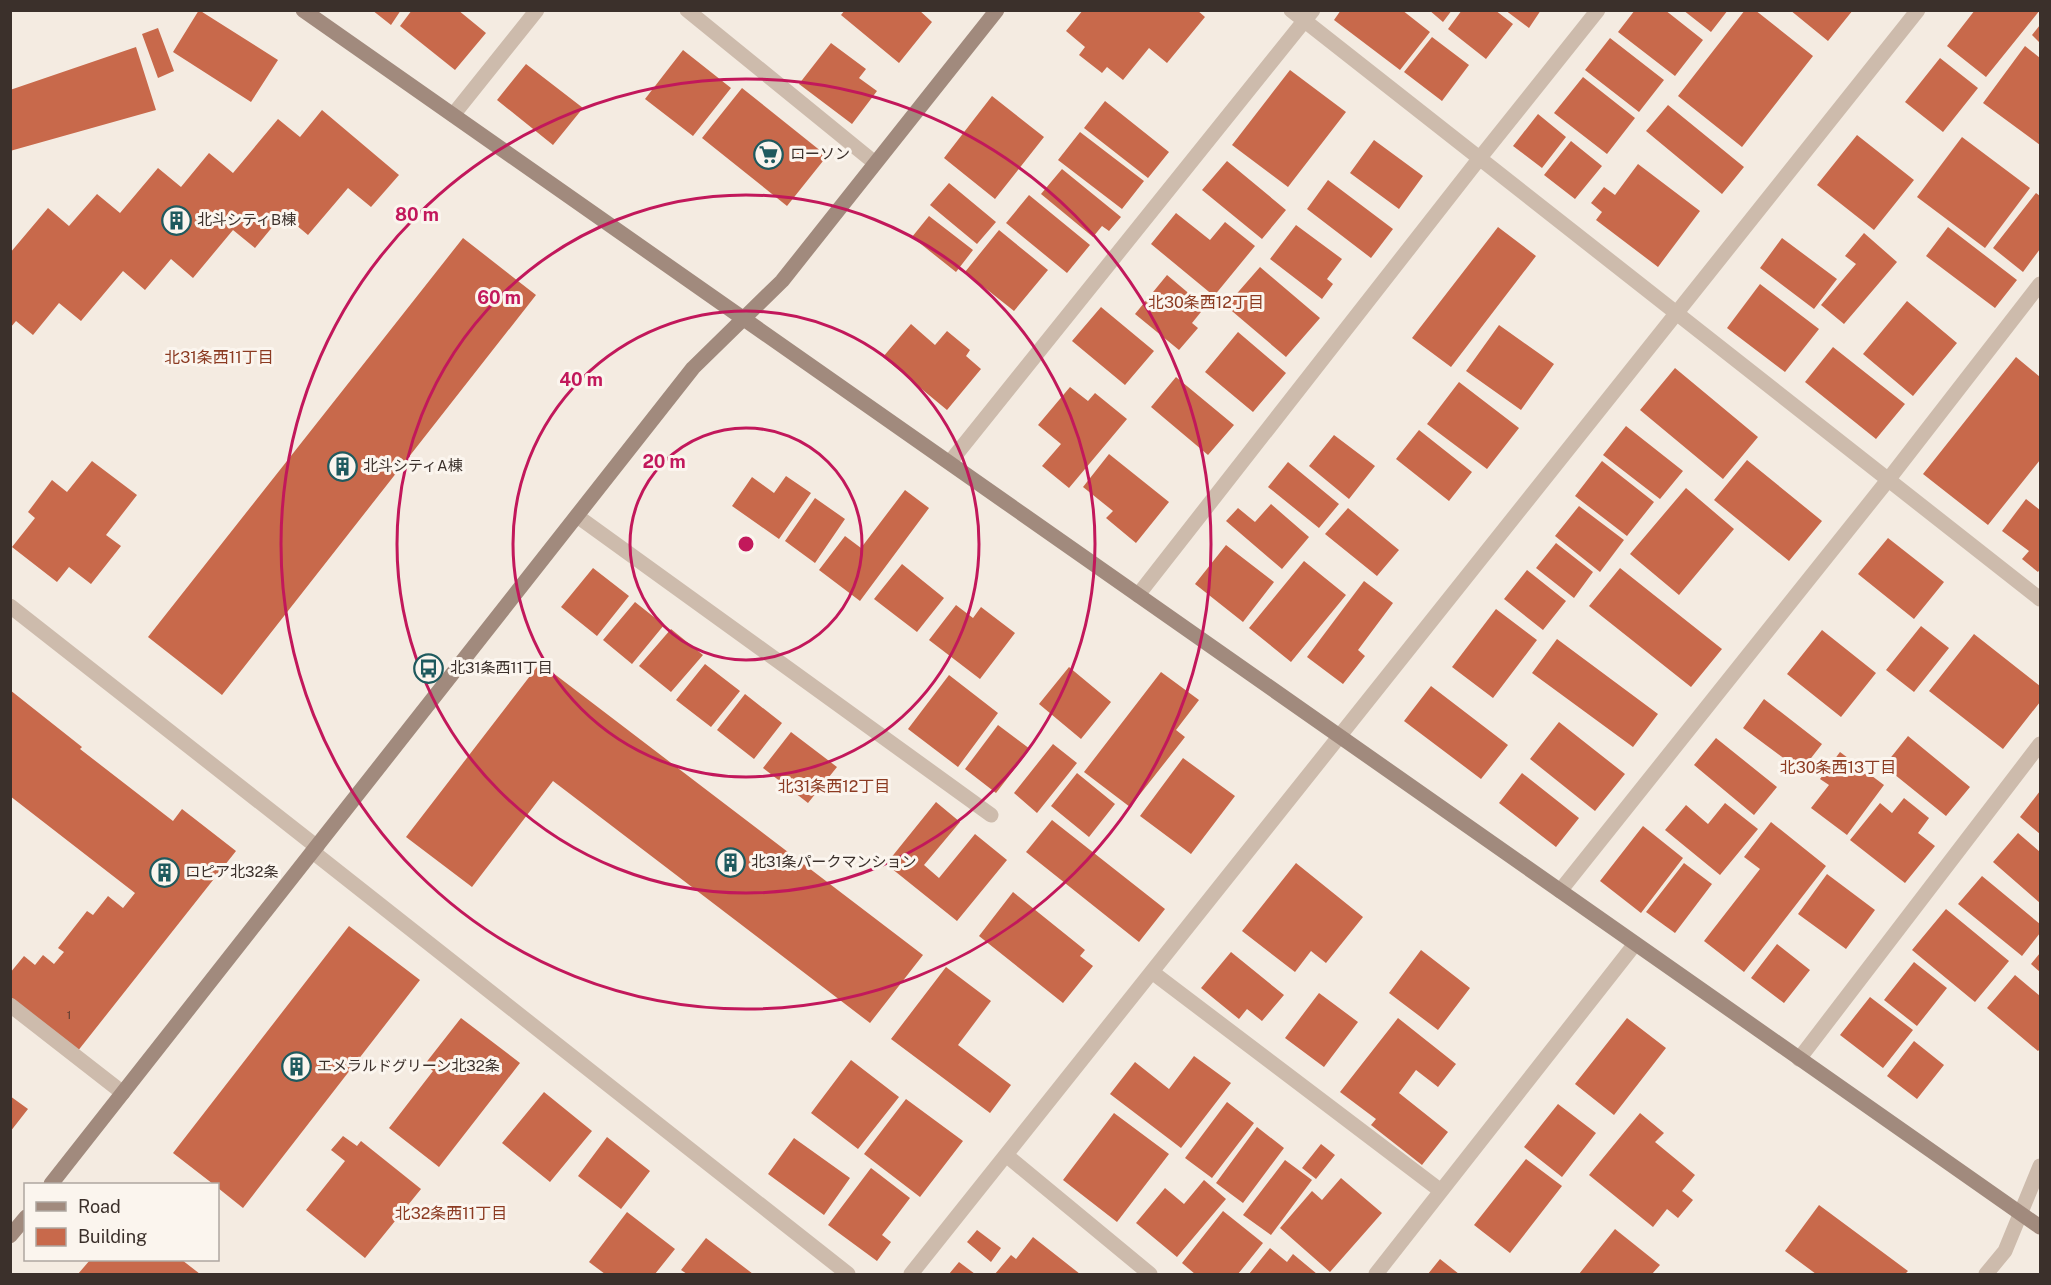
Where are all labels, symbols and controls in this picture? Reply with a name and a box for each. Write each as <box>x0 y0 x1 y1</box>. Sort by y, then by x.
supermarket icon: ローソン <box>753 138 785 170</box>
place label: ローソン <box>790 145 850 162</box>
building icon: 北斗シティB棟 <box>160 204 192 236</box>
text: 80 m <box>395 204 439 225</box>
place label: 北斗シティB棟 <box>197 211 296 228</box>
text: 60 m <box>477 287 521 308</box>
district label: 北30条西12丁目 <box>1148 293 1264 312</box>
district label: 北31条西11丁目 <box>164 348 274 367</box>
text: 40 m <box>559 369 603 390</box>
building icon: 北斗シティA棟 <box>326 450 358 482</box>
text: 20 m <box>642 451 686 472</box>
place label: 北斗シティA棟 <box>363 457 463 474</box>
centre of rings <box>736 534 756 554</box>
bus stop icon: 北31条西11丁目 <box>413 652 445 684</box>
place label: 北31条西11丁目 <box>450 659 553 676</box>
district label: 北30条西13丁目 <box>1780 758 1896 777</box>
district label: 北31条西12丁目 <box>778 777 890 796</box>
building icon: 北31条パークマンション <box>714 846 746 878</box>
place label: 北31条パークマンション <box>751 853 917 870</box>
building icon: ロピア北32条 <box>148 856 180 888</box>
place label: ロピア北32条 <box>185 863 278 880</box>
house number: 1 <box>67 1008 71 1022</box>
building icon: エメラルドグリーン北32条 <box>280 1050 312 1082</box>
place label: エメラルドグリーン北32条 <box>317 1057 500 1074</box>
legend <box>24 1183 219 1261</box>
text: Road <box>78 1196 121 1217</box>
district label: 北32条西11丁目 <box>395 1204 507 1223</box>
text: Building <box>78 1226 147 1247</box>

